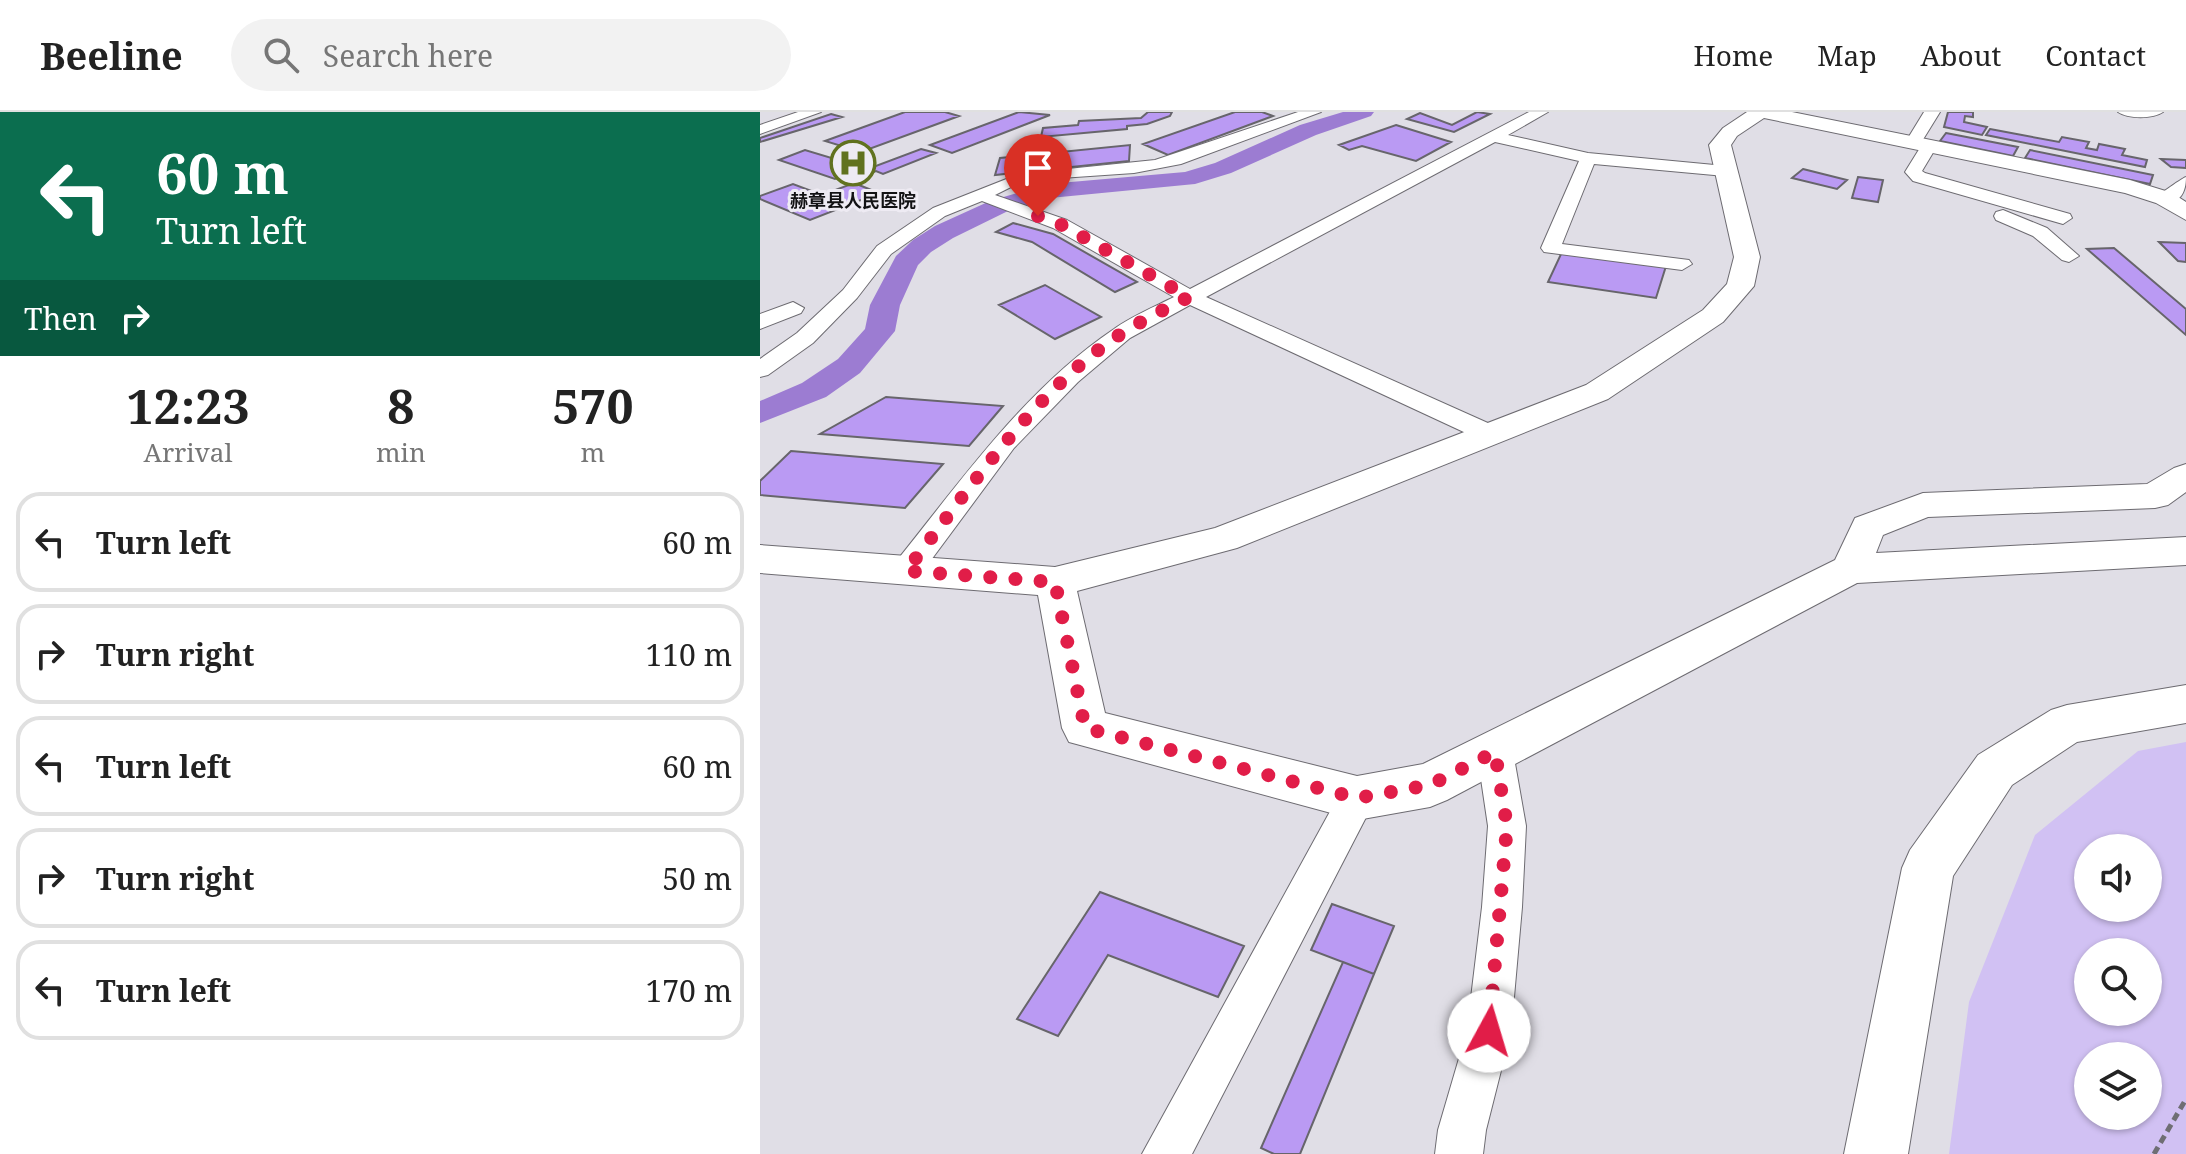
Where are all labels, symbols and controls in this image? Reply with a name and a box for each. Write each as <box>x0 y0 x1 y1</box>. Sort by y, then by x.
search box <box>231 19 791 91</box>
text: Beeline <box>40 29 183 81</box>
icon: search <box>259 33 303 77</box>
text: Search here <box>323 35 493 76</box>
text: Home <box>1694 36 1773 74</box>
text: Map <box>1817 36 1877 74</box>
text: About <box>1921 36 2001 74</box>
text: Contact <box>2045 36 2146 74</box>
text: 60 m <box>156 134 289 210</box>
pin <box>1004 134 1072 216</box>
hospital icon: 赫章县人民医院 <box>829 139 877 187</box>
icon: left <box>24 144 128 248</box>
icon: arrive <box>1016 146 1060 190</box>
place label: 赫章县人民医院 <box>790 188 916 212</box>
text: Turn left <box>156 206 307 255</box>
icon: right <box>113 296 157 340</box>
text: Then <box>24 298 97 339</box>
text: 12:23 <box>126 373 250 438</box>
text: 8 <box>387 373 414 438</box>
text: 570 <box>552 373 634 438</box>
text: Arrival <box>144 434 232 470</box>
text: min <box>376 434 426 470</box>
text: m <box>581 434 605 470</box>
icon: left <box>28 520 72 564</box>
text: Turn left <box>96 522 231 563</box>
text: 60 m <box>662 522 732 563</box>
icon: right <box>28 632 72 676</box>
text: Turn right <box>96 634 254 675</box>
text: 110 m <box>646 634 732 675</box>
icon: left <box>28 744 72 788</box>
text: Turn left <box>96 746 231 787</box>
text: 60 m <box>662 746 732 787</box>
map controls <box>2074 834 2162 1130</box>
button: sound <box>2074 834 2162 922</box>
icon: right <box>28 856 72 900</box>
text: Turn right <box>96 858 254 899</box>
text: 50 m <box>662 858 732 899</box>
button: search <box>2074 938 2162 1026</box>
icon: left <box>28 968 72 1012</box>
text: Turn left <box>96 970 231 1011</box>
text: 170 m <box>646 970 732 1011</box>
position arrow <box>1447 989 1531 1073</box>
button: layers <box>2074 1042 2162 1130</box>

